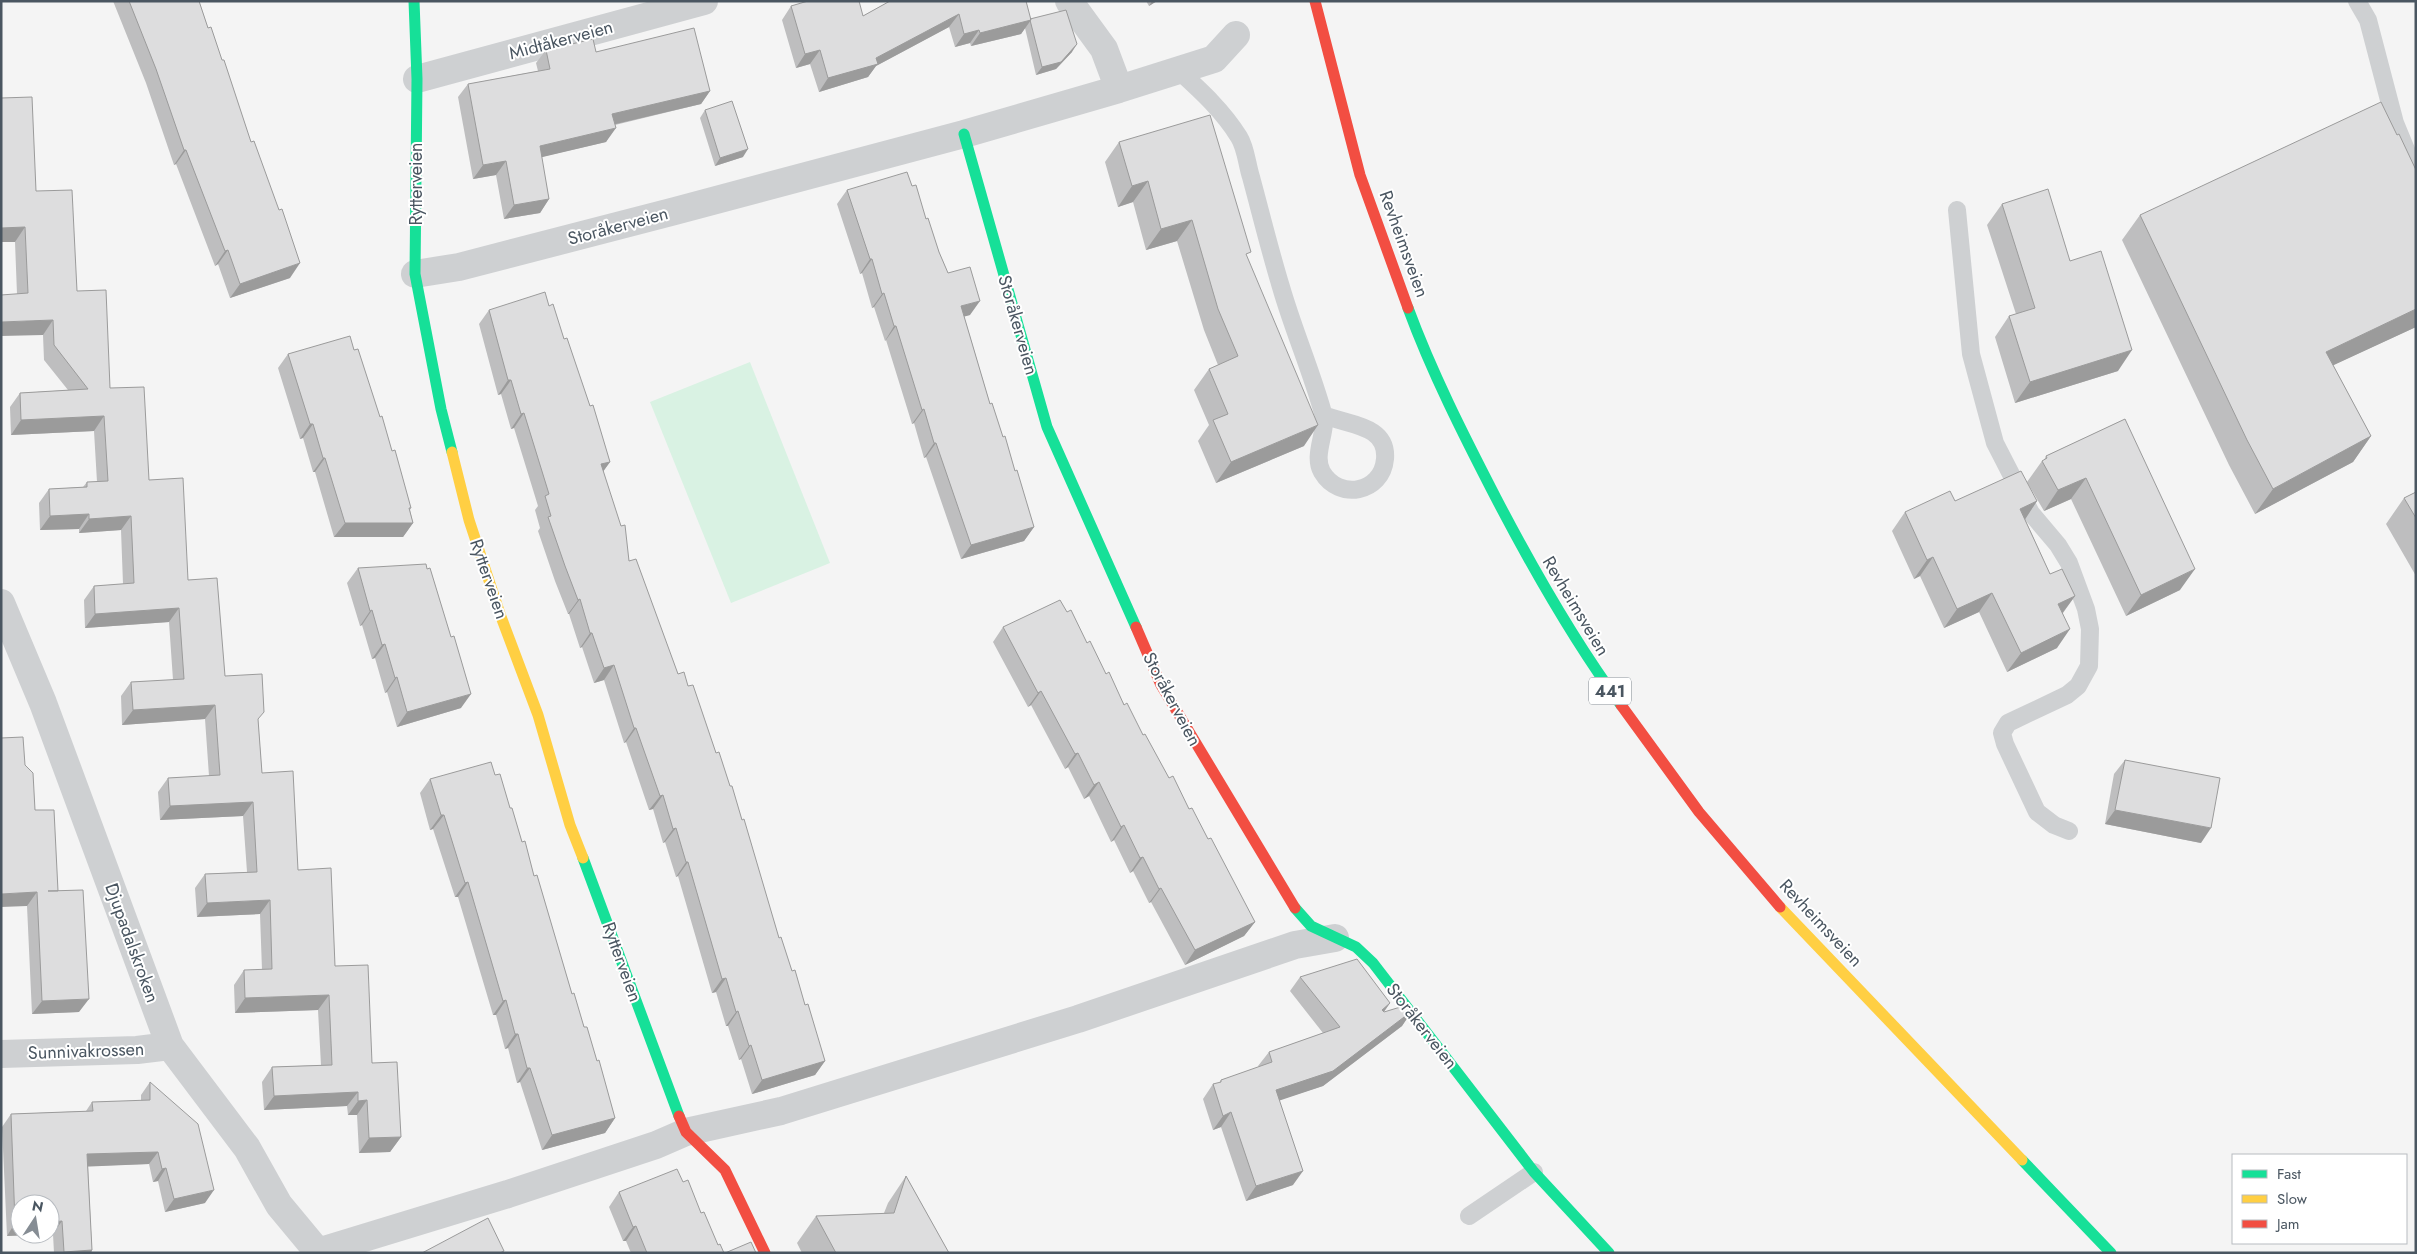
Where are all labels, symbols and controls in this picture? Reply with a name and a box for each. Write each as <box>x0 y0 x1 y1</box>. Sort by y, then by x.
street label: Midtåkerveien <box>506 14 616 66</box>
street label: Rytterveien <box>403 143 429 225</box>
street label: Revheimsveien <box>1373 187 1435 301</box>
street label: Storåkerveien <box>565 200 671 252</box>
street label: Storåkerveien <box>991 272 1045 378</box>
street label: Rytterveien <box>463 536 515 622</box>
street label: Revheimsveien <box>1536 551 1616 661</box>
street label: Storåkerveien <box>1136 647 1208 751</box>
road number: 441 <box>1589 678 1631 704</box>
street label: Revheimsveien <box>1773 873 1869 973</box>
street label: Djupadalskroken <box>98 880 166 1006</box>
street label: Rytterveien <box>596 919 648 1005</box>
street label: Storåkerveien <box>1380 977 1464 1075</box>
street label: Sunnivakrossen <box>27 1036 145 1066</box>
legend <box>2232 1154 2407 1244</box>
text: Fast <box>2277 1163 2301 1185</box>
text: Slow <box>2277 1188 2308 1210</box>
north arrow <box>10 1194 60 1244</box>
text: N <box>30 1195 45 1217</box>
text: Jam <box>2275 1213 2300 1235</box>

